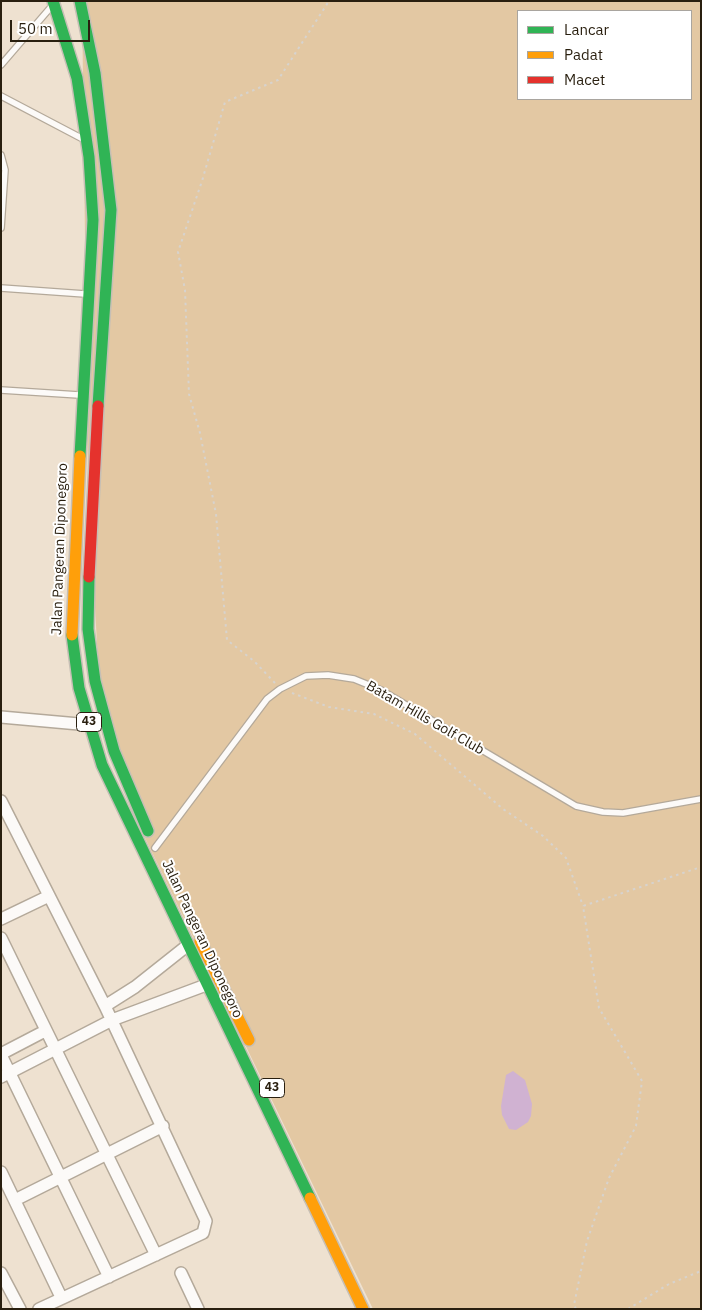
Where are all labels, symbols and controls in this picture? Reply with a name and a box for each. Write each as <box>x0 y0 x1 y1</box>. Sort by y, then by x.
scale bar <box>12 10 92 42</box>
legend <box>517 10 692 100</box>
text: 50 m <box>18 19 53 38</box>
text: Lancar <box>564 20 609 39</box>
text: Padat <box>564 45 603 64</box>
text: Macet <box>564 70 605 89</box>
street label: Jalan Pangeran Diponegoro <box>49 463 71 635</box>
street label: Batam Hills Golf Club <box>363 677 487 759</box>
road number: 43 <box>76 712 102 732</box>
street label: Jalan Pangeran Diponegoro <box>158 857 246 1021</box>
road number: 43 <box>260 1078 284 1098</box>

